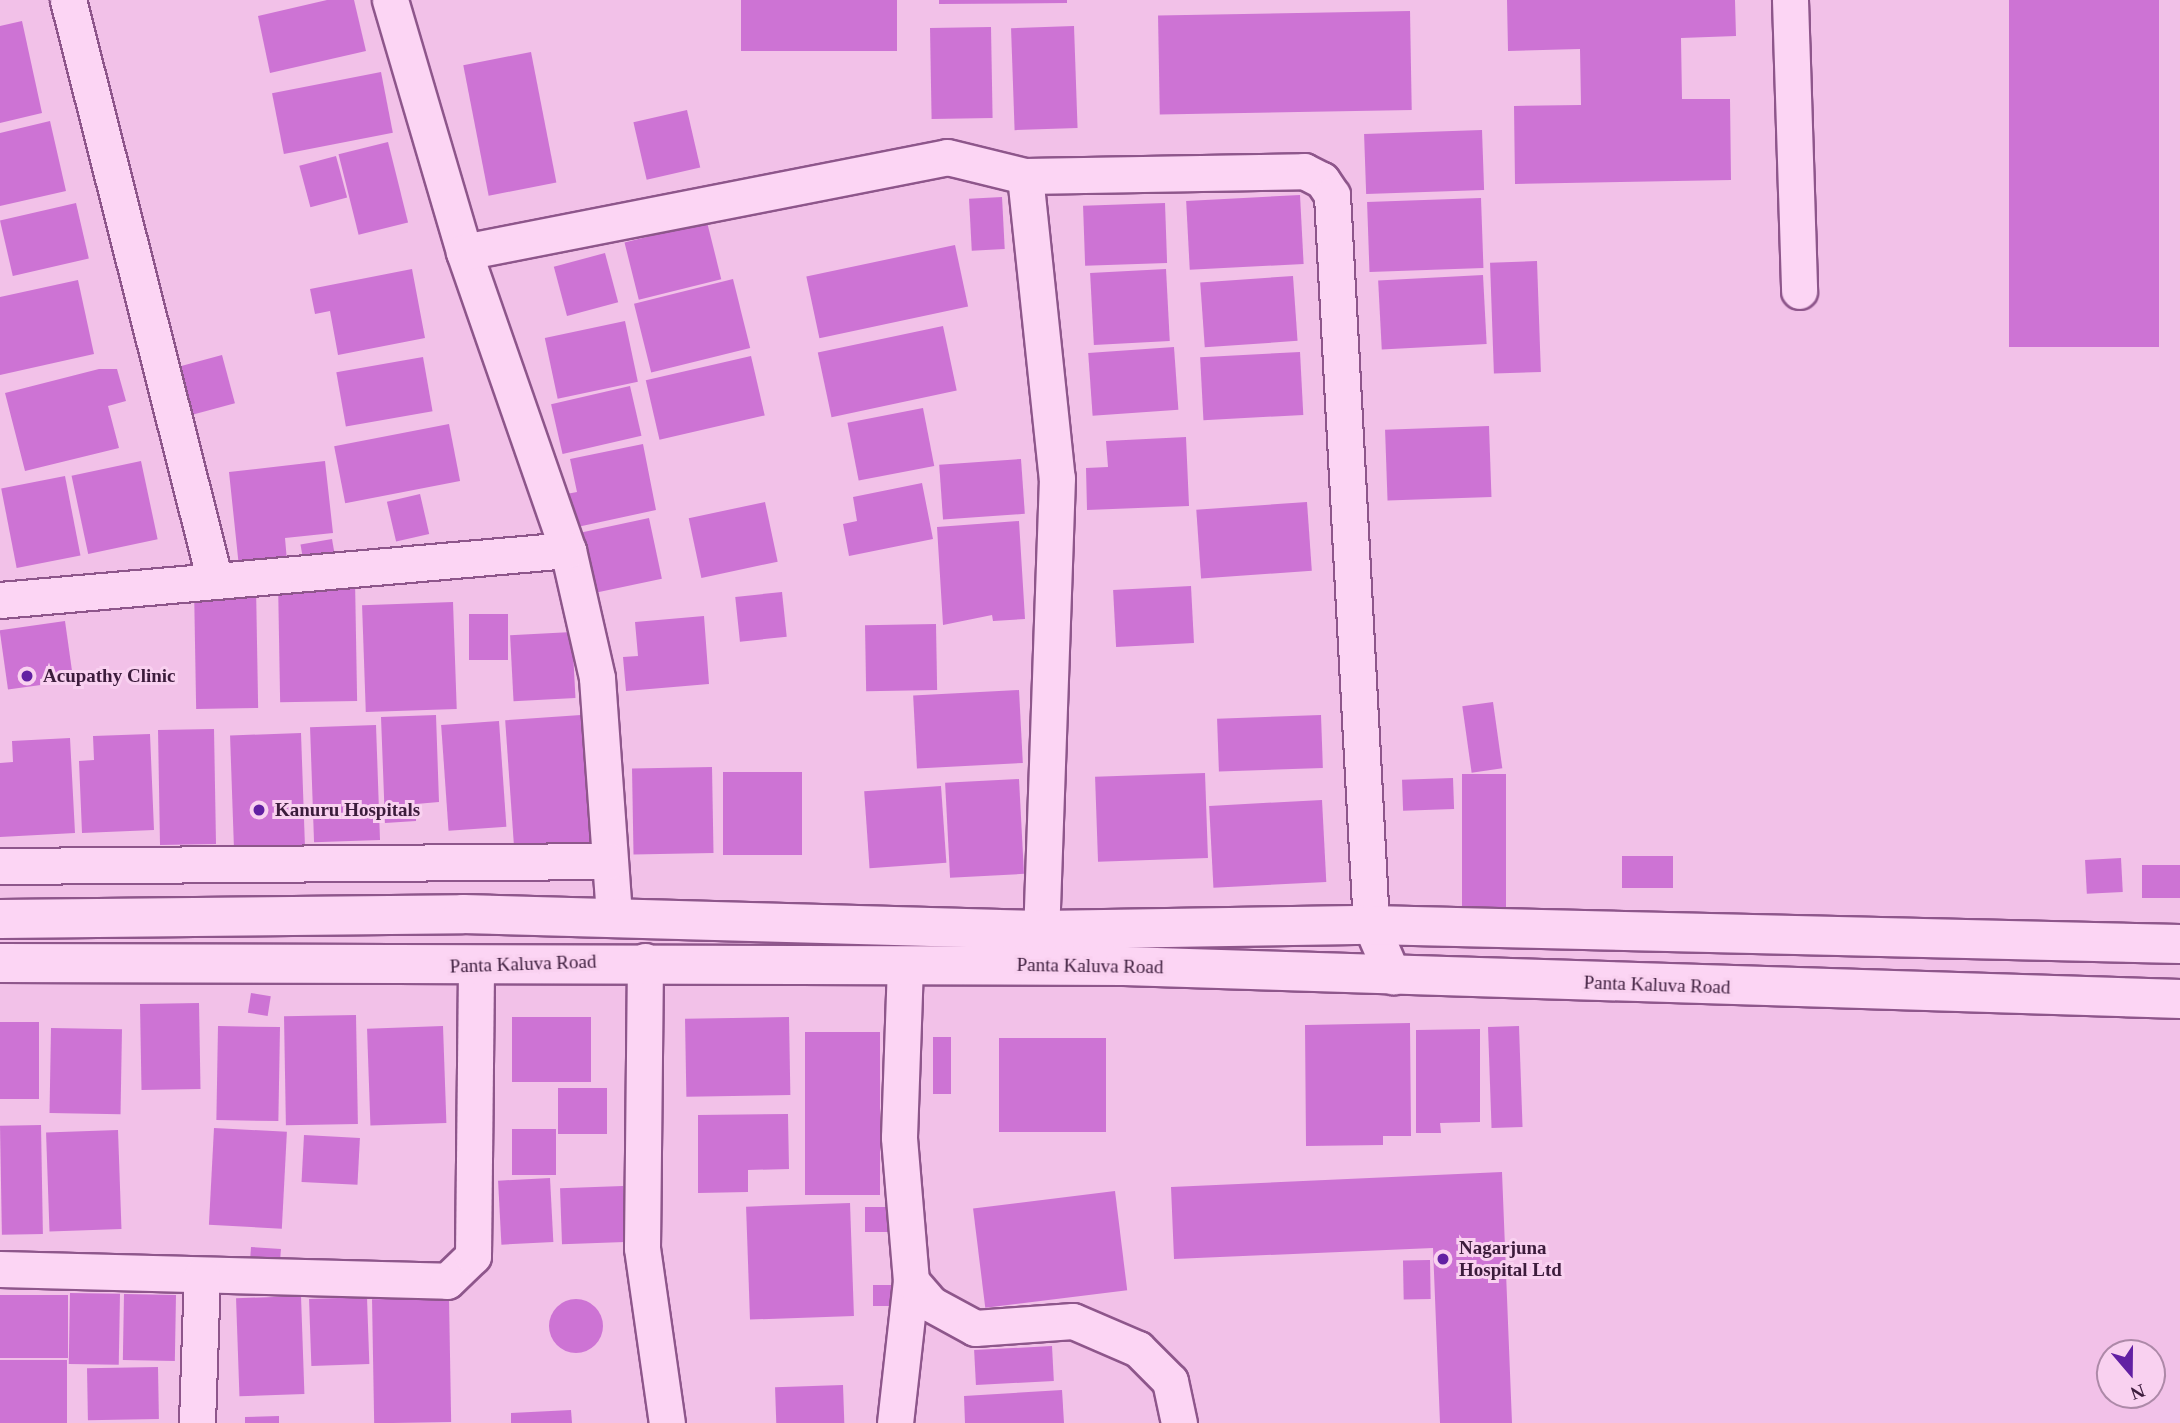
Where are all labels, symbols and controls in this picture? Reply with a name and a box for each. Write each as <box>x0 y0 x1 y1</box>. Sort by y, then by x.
place label: Acupathy Clinic <box>43 665 175 687</box>
marker: Acupathy Clinic <box>17 666 37 686</box>
place label: Kanuru Hospitals <box>275 799 420 821</box>
marker: Kanuru Hospitals <box>249 800 269 820</box>
street label: Panta Kaluva Road <box>449 950 597 978</box>
street label: Panta Kaluva Road <box>1016 953 1164 979</box>
street label: Panta Kaluva Road <box>1583 971 1731 999</box>
place label: Nagarjuna Hospital Ltd <box>1459 1237 1562 1281</box>
marker: Nagarjuna Hospital Ltd <box>1433 1249 1453 1269</box>
north arrow <box>2096 1339 2166 1409</box>
text: N <box>2128 1380 2148 1405</box>

